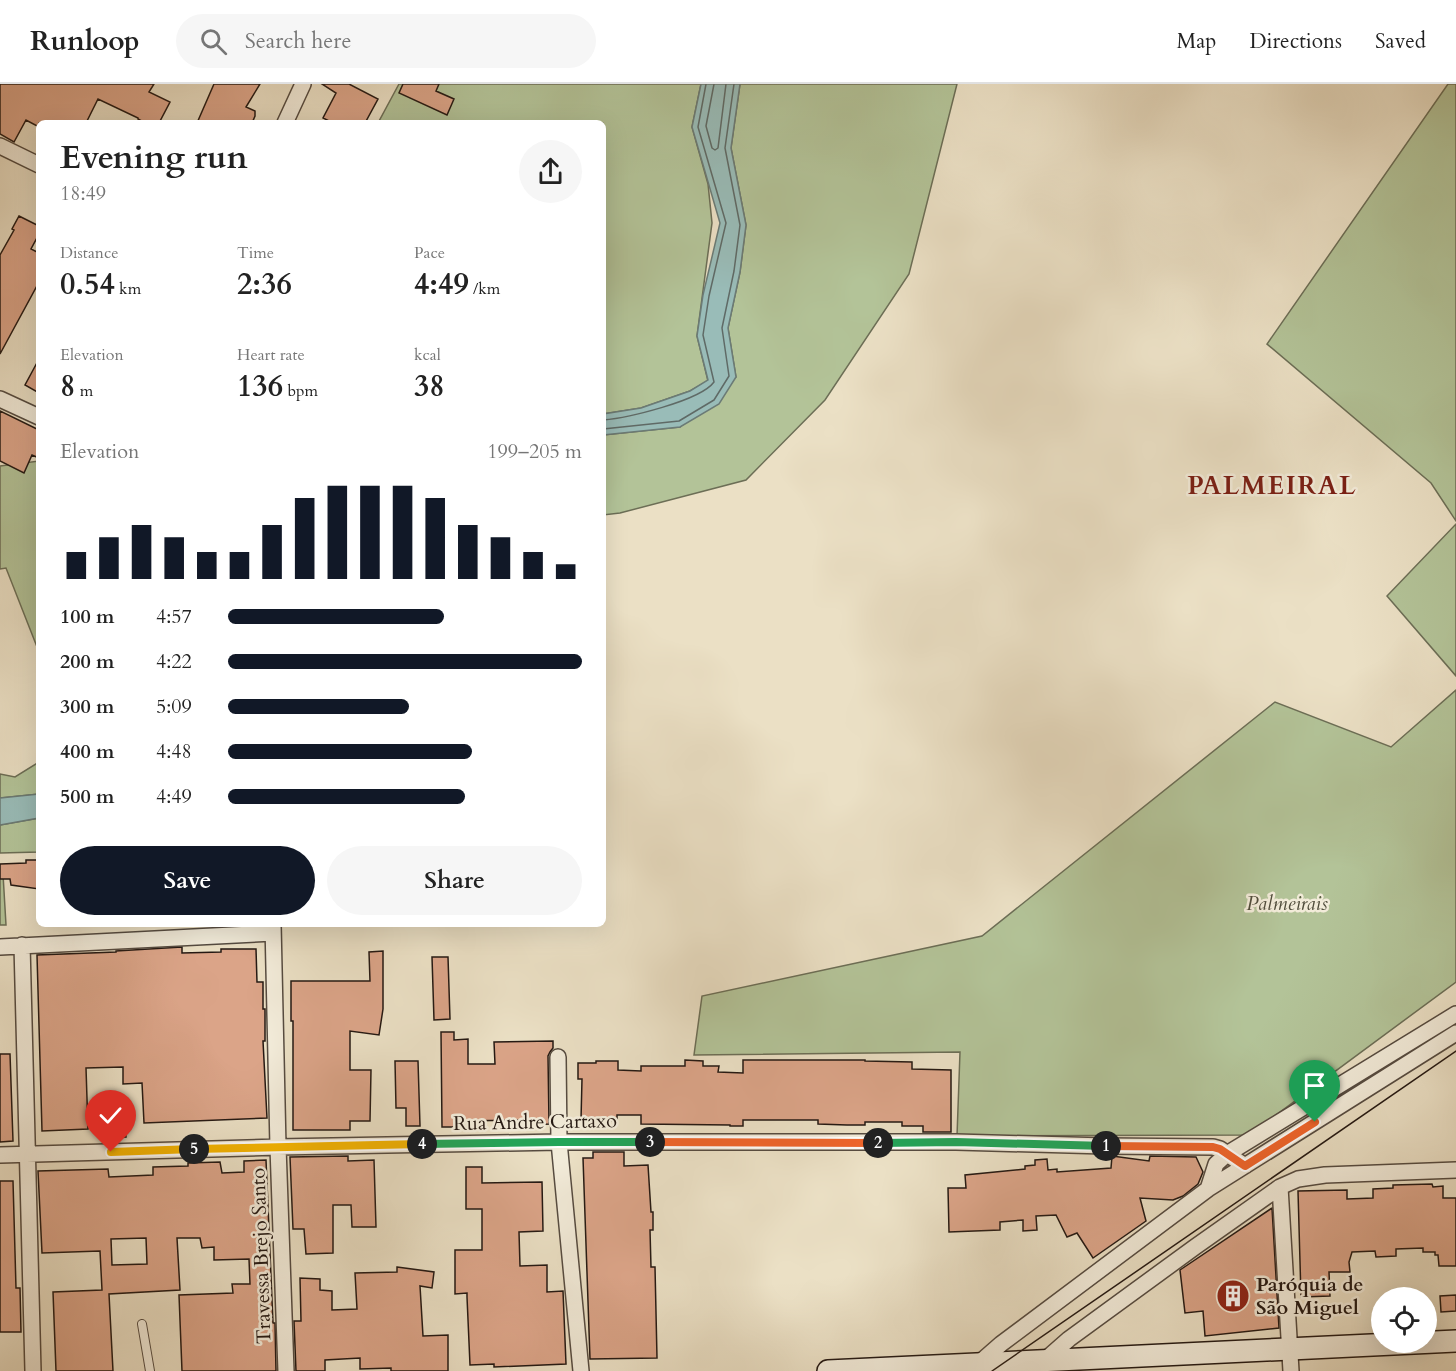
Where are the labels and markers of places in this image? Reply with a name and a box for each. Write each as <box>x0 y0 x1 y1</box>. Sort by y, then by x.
pin <box>1289 1060 1340 1122</box>
pin <box>85 1090 136 1152</box>
pin: 3 <box>635 1127 665 1157</box>
pin: 2 <box>863 1128 893 1158</box>
pin: 4 <box>407 1129 437 1159</box>
pin: 1 <box>1091 1131 1121 1161</box>
pin: 5 <box>179 1134 209 1164</box>
place label: Paróquia de São Miguel <box>1256 1271 1363 1321</box>
building icon: Paróquia de São Miguel <box>1215 1278 1251 1314</box>

